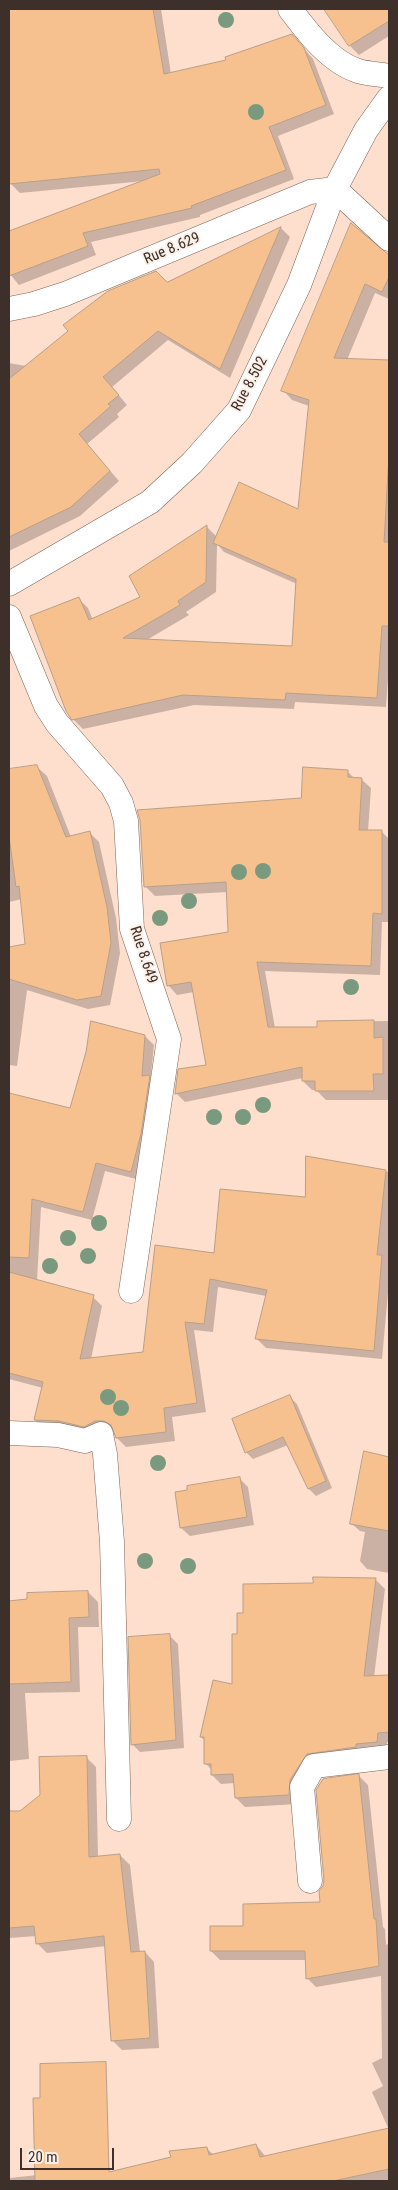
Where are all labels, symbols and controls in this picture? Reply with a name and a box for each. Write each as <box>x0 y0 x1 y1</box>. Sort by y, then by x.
street label: Rue 8.629 <box>141 229 203 269</box>
street label: Rue 8.502 <box>228 354 272 414</box>
street label: Rue 8.649 <box>125 924 161 986</box>
scale bar <box>22 2138 116 2170</box>
text: 20 m <box>28 2148 58 2166</box>

